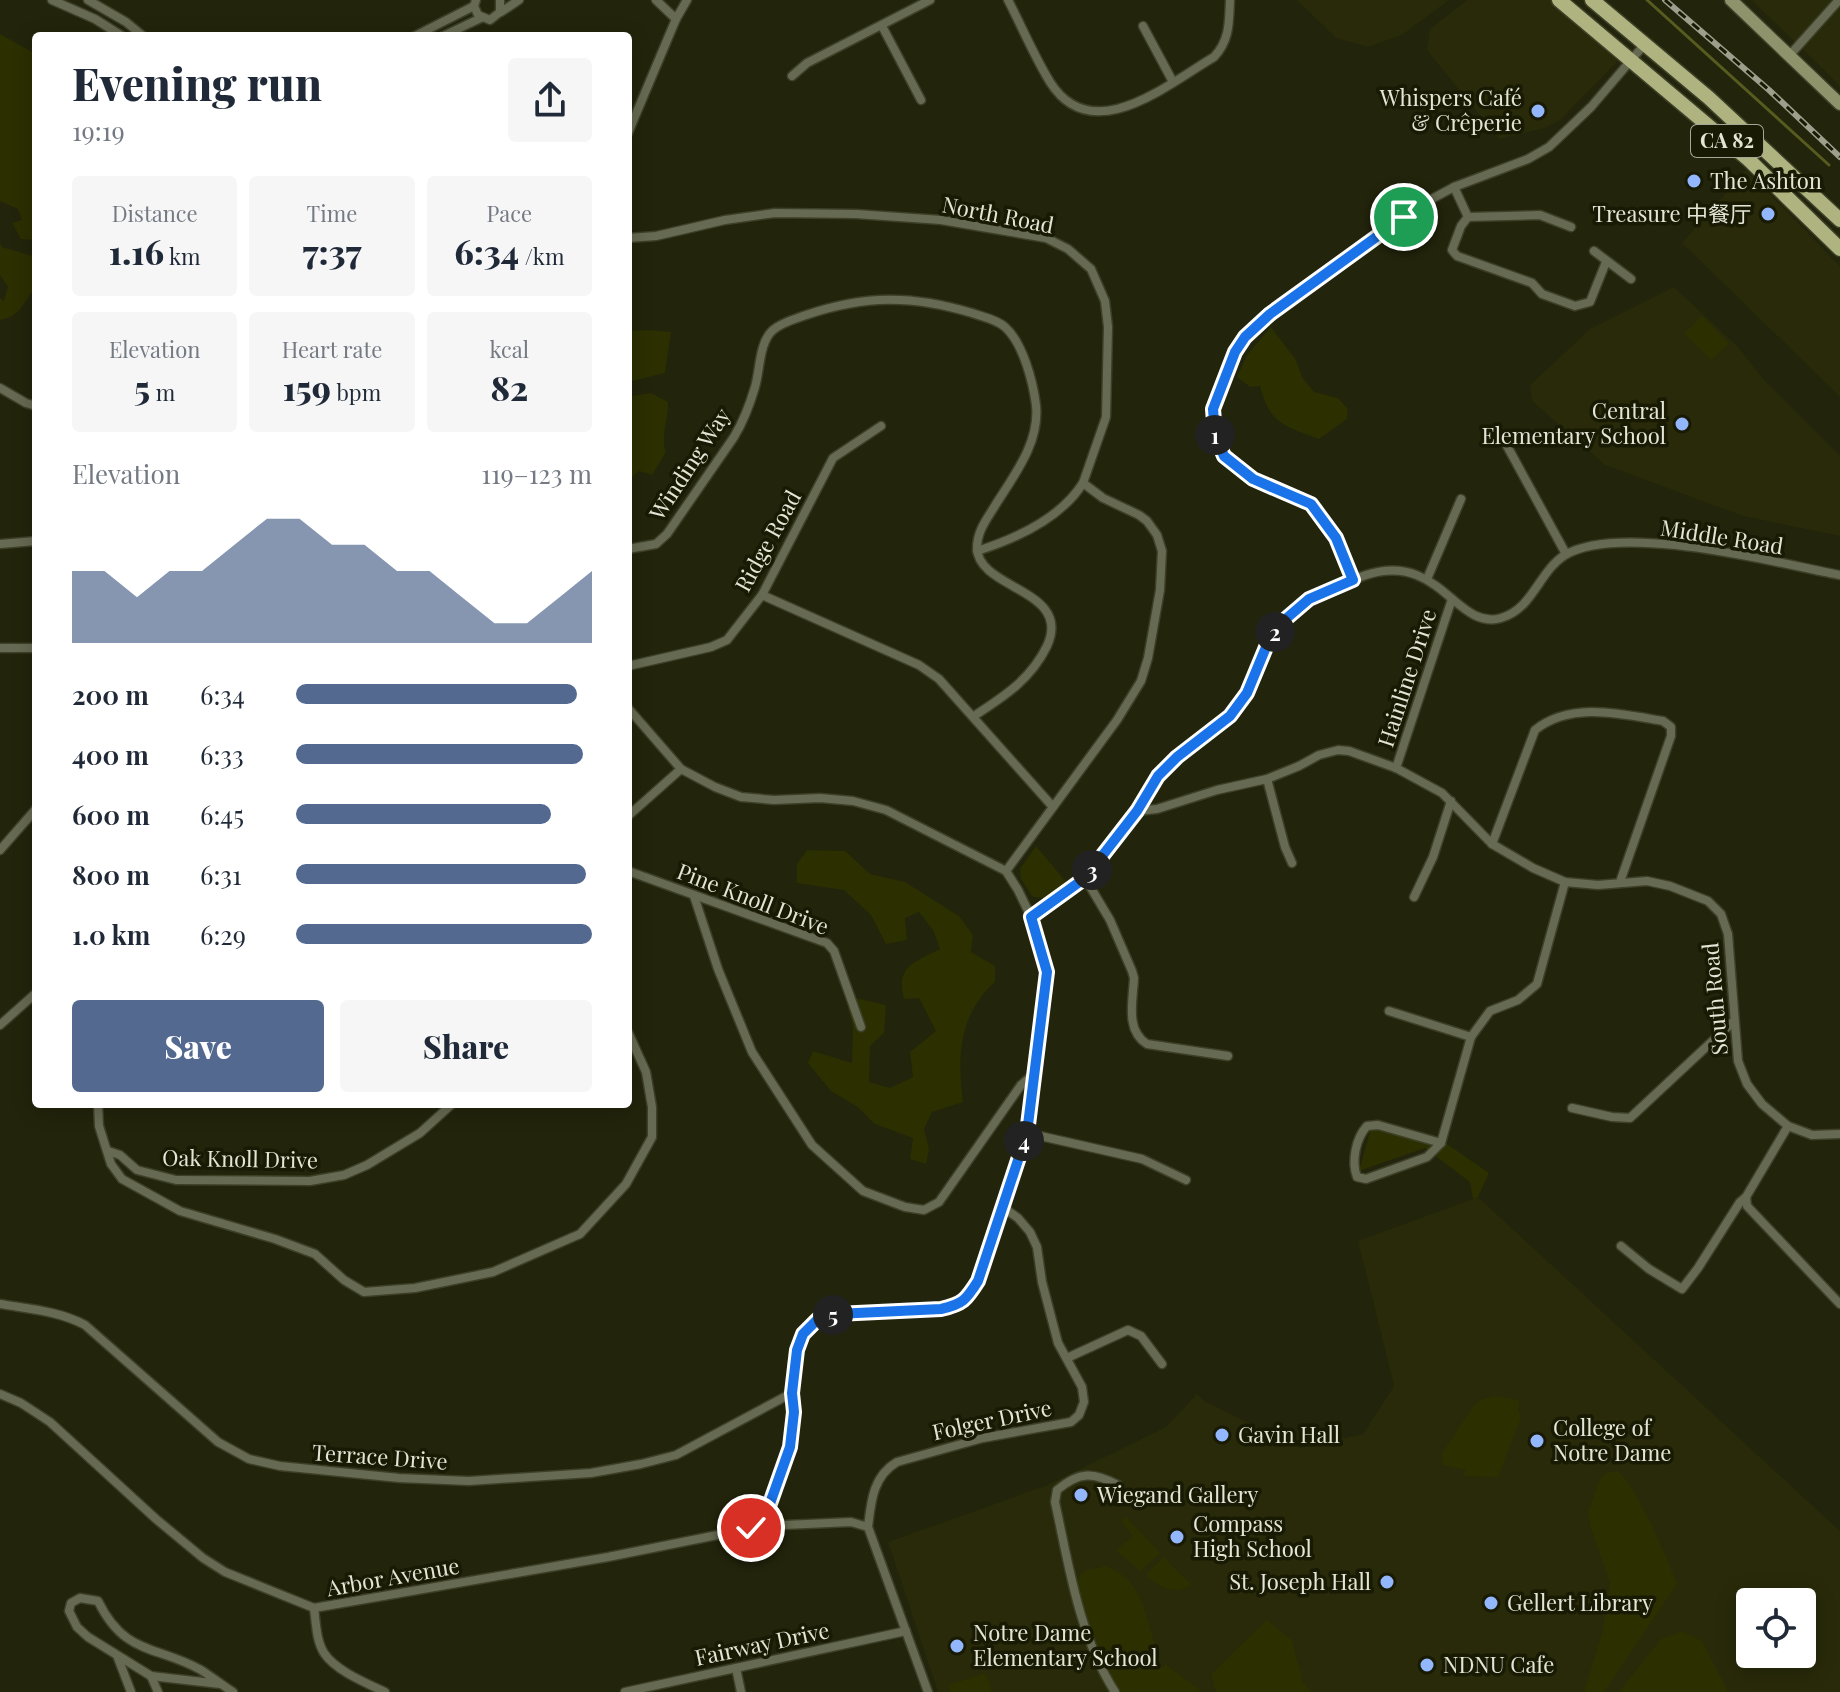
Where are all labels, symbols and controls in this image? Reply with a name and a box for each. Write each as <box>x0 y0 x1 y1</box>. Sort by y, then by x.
text: Evening run <box>72 53 322 112</box>
button: share <box>508 58 592 142</box>
place label: Whispers Café & Crêperie <box>1379 82 1522 137</box>
marker: Whispers Café & Crêperie <box>1529 102 1547 120</box>
text: 19:19 <box>72 113 125 148</box>
road number: CA 82 <box>1691 125 1763 157</box>
place label: The Ashton <box>1710 165 1822 195</box>
marker: The Ashton <box>1685 172 1703 190</box>
pin <box>1370 183 1438 251</box>
street label: North Road <box>940 188 1057 240</box>
icon: arrive <box>1382 195 1426 239</box>
text: Distance <box>112 198 198 228</box>
text: Time <box>307 198 357 228</box>
text: Pace <box>487 198 532 228</box>
place label: Treasure 中餐厅 <box>1592 198 1752 228</box>
marker: Treasure 中餐厅 <box>1759 205 1777 223</box>
text: 1.16 <box>109 228 164 274</box>
text: 7:37 <box>302 228 362 274</box>
text: 6:34 <box>454 228 519 274</box>
text: km <box>164 241 201 271</box>
text: /km <box>519 241 565 271</box>
text: Elevation <box>109 334 200 364</box>
text: Heart rate <box>282 334 382 364</box>
text: kcal <box>490 334 529 364</box>
text: 5 <box>134 364 150 410</box>
text: 159 <box>283 364 331 410</box>
text: 82 <box>490 364 528 410</box>
text: m <box>150 377 175 407</box>
text: bpm <box>331 377 381 407</box>
place label: Central Elementary School <box>1481 395 1666 450</box>
street label: Winding Way <box>641 402 737 526</box>
pin: 1 <box>1195 415 1235 455</box>
marker: Central Elementary School <box>1673 415 1691 433</box>
text: 1 <box>1211 420 1219 450</box>
text: Elevation <box>72 456 180 491</box>
text: 119–123 m <box>481 456 592 491</box>
street label: Ridge Road <box>727 484 807 597</box>
street label: Middle Road <box>1659 512 1786 561</box>
street label: Hainline Drive <box>1370 605 1442 751</box>
pin: 2 <box>1255 612 1295 652</box>
text: 2 <box>1269 617 1281 647</box>
text: 200 m <box>72 677 149 712</box>
text: 6:34 <box>200 677 245 712</box>
text: 400 m <box>72 737 149 772</box>
text: 6:33 <box>200 737 244 772</box>
text: 600 m <box>72 797 150 832</box>
text: 6:45 <box>200 797 244 832</box>
pin: 3 <box>1072 850 1112 890</box>
street label: Pine Knoll Drive <box>673 855 834 941</box>
text: 3 <box>1087 855 1097 885</box>
text: 800 m <box>72 857 150 892</box>
text: 6:31 <box>200 857 242 892</box>
text: 1.0 km <box>72 917 150 952</box>
text: 6:29 <box>200 917 246 952</box>
street label: South Road <box>1694 941 1734 1057</box>
button: Save <box>72 1000 324 1092</box>
button: Share <box>340 1000 592 1092</box>
pin: 4 <box>1004 1121 1044 1161</box>
text: 4 <box>1018 1126 1030 1156</box>
street label: Oak Knoll Drive <box>162 1142 318 1174</box>
pin: 5 <box>813 1295 853 1335</box>
text: 5 <box>828 1300 838 1330</box>
street label: Folger Drive <box>929 1392 1054 1446</box>
place label: College of Notre Dame <box>1553 1412 1671 1467</box>
place label: Gavin Hall <box>1238 1419 1340 1449</box>
marker: Gavin Hall <box>1213 1426 1231 1444</box>
marker: College of Notre Dame <box>1528 1432 1546 1450</box>
street label: Terrace Drive <box>311 1436 449 1476</box>
place label: Wiegand Gallery <box>1096 1479 1258 1509</box>
marker: Wiegand Gallery <box>1072 1486 1090 1504</box>
pin <box>717 1494 785 1562</box>
icon: check <box>729 1506 773 1550</box>
place label: Compass High School <box>1193 1508 1312 1563</box>
marker: Compass High School <box>1168 1528 1186 1546</box>
street label: Arbor Avenue <box>323 1550 462 1603</box>
place label: St. Joseph Hall <box>1229 1566 1371 1596</box>
marker: St. Joseph Hall <box>1378 1573 1396 1591</box>
place label: Gellert Library <box>1507 1587 1653 1617</box>
map controls <box>1736 1588 1816 1668</box>
button: locate <box>1736 1588 1816 1668</box>
marker: Gellert Library <box>1482 1594 1500 1612</box>
street label: Fairway Drive <box>692 1614 832 1672</box>
place label: Notre Dame Elementary School <box>973 1617 1158 1672</box>
marker: Notre Dame Elementary School <box>948 1637 966 1655</box>
place label: NDNU Cafe <box>1443 1649 1554 1679</box>
marker: NDNU Cafe <box>1418 1656 1436 1674</box>

